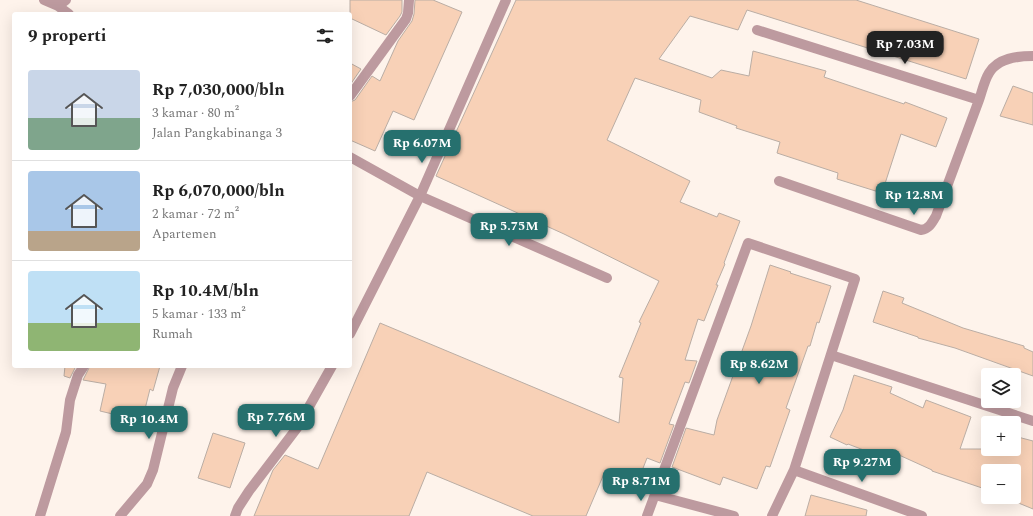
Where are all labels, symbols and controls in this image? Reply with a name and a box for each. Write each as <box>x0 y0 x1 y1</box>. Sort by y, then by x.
text: 9 properti <box>28 23 106 49</box>
icon: filters <box>314 25 336 47</box>
pin: Rp 7.03M <box>864 31 946 65</box>
text: Rp 7.03M <box>876 34 934 54</box>
text: Rp 7,030,000/bln <box>152 77 285 103</box>
icon: home <box>60 86 108 134</box>
text: 3 kamar · 80 m² <box>152 103 239 123</box>
text: Jalan Pangkabinanga 3 <box>152 123 282 143</box>
pin: Rp 6.07M <box>381 130 463 164</box>
text: Rp 6.07M <box>393 133 451 153</box>
text: Rp 6,070,000/bln <box>152 178 285 204</box>
pin: Rp 12.8M <box>873 182 955 216</box>
text: Rp 12.8M <box>885 185 943 205</box>
icon: home <box>60 187 108 235</box>
text: 2 kamar · 72 m² <box>152 204 239 224</box>
pin: Rp 5.75M <box>468 213 550 247</box>
text: Rp 5.75M <box>480 216 538 236</box>
text: Apartemen <box>152 224 217 244</box>
text: Rp 10.4M/bln <box>152 278 259 304</box>
icon: home <box>60 287 108 335</box>
text: 5 kamar · 133 m² <box>152 304 246 324</box>
text: Rumah <box>152 324 193 344</box>
pin: Rp 8.62M <box>718 351 800 385</box>
text: Rp 8.62M <box>730 354 788 374</box>
map controls <box>981 368 1021 504</box>
button: layers <box>981 368 1021 408</box>
pin: Rp 7.76M <box>235 404 317 438</box>
pin: Rp 10.4M <box>108 406 190 440</box>
text: Rp 7.76M <box>247 407 305 427</box>
text: Rp 10.4M <box>120 409 178 429</box>
button: + <box>981 416 1021 456</box>
pin: Rp 9.27M <box>821 449 903 483</box>
text: Rp 9.27M <box>833 452 891 472</box>
button: − <box>981 464 1021 504</box>
pin: Rp 8.71M <box>600 468 682 502</box>
text: Rp 8.71M <box>612 471 670 491</box>

